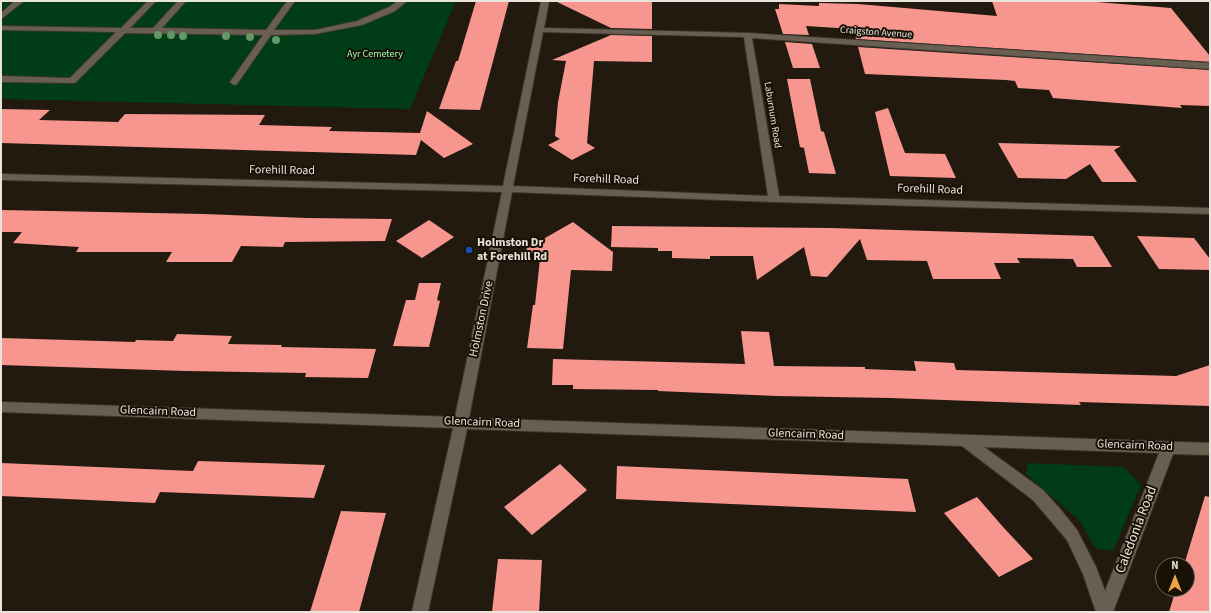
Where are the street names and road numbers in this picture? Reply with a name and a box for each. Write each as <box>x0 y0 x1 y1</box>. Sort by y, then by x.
street label: Craigston Avenue <box>839 24 913 42</box>
street label: Laburnum Road <box>761 81 783 149</box>
street label: Forehill Road <box>249 163 315 179</box>
street label: Forehill Road <box>573 172 639 188</box>
street label: Forehill Road <box>897 182 963 198</box>
street label: Holmston Drive <box>467 280 497 358</box>
street label: Glencairn Road <box>120 403 196 421</box>
street label: Glencairn Road <box>444 414 520 432</box>
street label: Glencairn Road <box>768 426 844 444</box>
street label: Glencairn Road <box>1097 437 1173 455</box>
street label: Caledonia Road <box>1113 484 1161 576</box>

